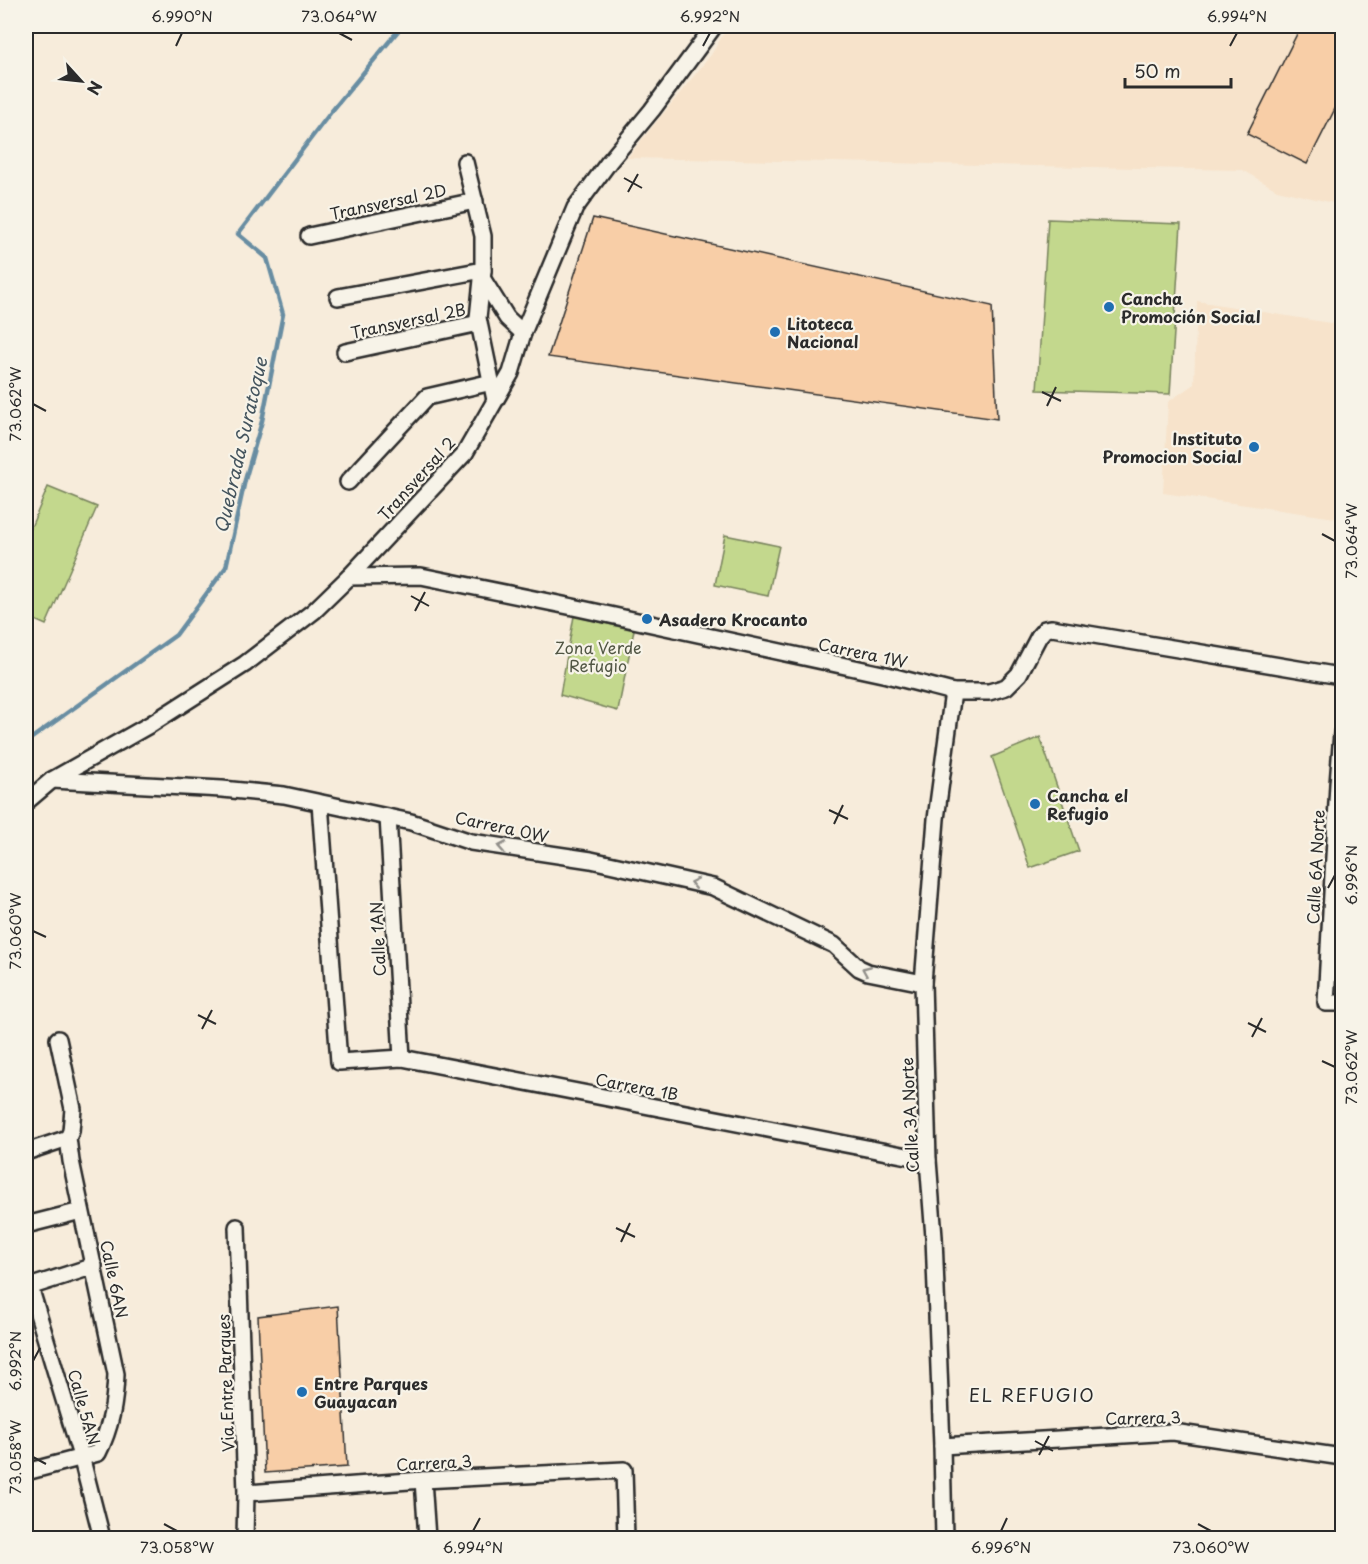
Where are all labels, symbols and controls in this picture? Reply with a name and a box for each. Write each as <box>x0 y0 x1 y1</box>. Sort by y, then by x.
text: 6.990°N <box>151 4 213 27</box>
text: 73.064°W <box>301 4 377 27</box>
text: 6.992°N <box>680 4 740 27</box>
text: 6.994°N <box>1207 4 1267 27</box>
north arrow <box>51 51 111 111</box>
scale bar <box>1125 51 1232 89</box>
text: 50 m <box>1134 57 1181 84</box>
text: N <box>82 77 109 99</box>
street label: Transversal 2D <box>328 177 448 225</box>
place label: Cancha Promoción Social <box>1121 286 1261 328</box>
street label: Transversal 2B <box>348 296 468 344</box>
marker: Cancha Promoción Social <box>1102 300 1116 314</box>
place label: Litoteca Nacional <box>787 311 858 353</box>
marker: Litoteca Nacional <box>768 325 782 339</box>
water label: Quebrada Suratoque <box>207 353 274 535</box>
text: 73.062°W <box>3 366 26 441</box>
place label: Instituto Promocion Social <box>1102 426 1242 468</box>
street label: Transversal 2 <box>372 431 460 525</box>
marker: Instituto Promocion Social <box>1247 440 1261 454</box>
text: 73.064°W <box>1339 503 1362 579</box>
place label: Asadero Krocanto <box>658 607 808 631</box>
marker: Asadero Krocanto <box>640 612 654 626</box>
street label: Carrera 1W <box>816 631 910 673</box>
park label: Zona Verde Refugio <box>554 635 642 677</box>
place label: Cancha el Refugio <box>1047 783 1128 825</box>
marker: Cancha el Refugio <box>1028 797 1042 811</box>
street label: Carrera 0W <box>453 804 551 848</box>
street label: Calle 6A Norte <box>1300 809 1330 925</box>
one-way arrow <box>497 842 507 854</box>
text: 6.996°N <box>1339 845 1362 905</box>
one-way arrow <box>689 877 699 890</box>
text: 73.060°W <box>3 892 26 969</box>
street label: Calle 1AN <box>363 901 391 977</box>
one-way arrow <box>862 965 873 977</box>
text: 73.062°W <box>1339 1029 1362 1104</box>
street label: Calle 3A Norte <box>894 1057 924 1173</box>
street label: Carrera 1B <box>594 1066 680 1106</box>
street label: Calle 6AN <box>95 1238 135 1320</box>
street label: Via Entre Parques <box>211 1313 239 1453</box>
text: 6.992°N <box>3 1331 26 1391</box>
street label: Calle 5AN <box>63 1366 107 1448</box>
place label: Entre Parques Guayacan <box>314 1371 428 1413</box>
district label: EL REFUGIO <box>969 1381 1095 1408</box>
marker: Entre Parques Guayacan <box>295 1385 309 1399</box>
street label: Carrera 3 <box>1105 1404 1181 1430</box>
text: 73.058°W <box>3 1419 26 1494</box>
street label: Carrera 3 <box>395 1448 473 1476</box>
text: 73.058°W <box>140 1535 215 1558</box>
text: 6.994°N <box>443 1535 503 1558</box>
text: 6.996°N <box>971 1535 1031 1558</box>
text: 73.060°W <box>1173 1535 1250 1558</box>

